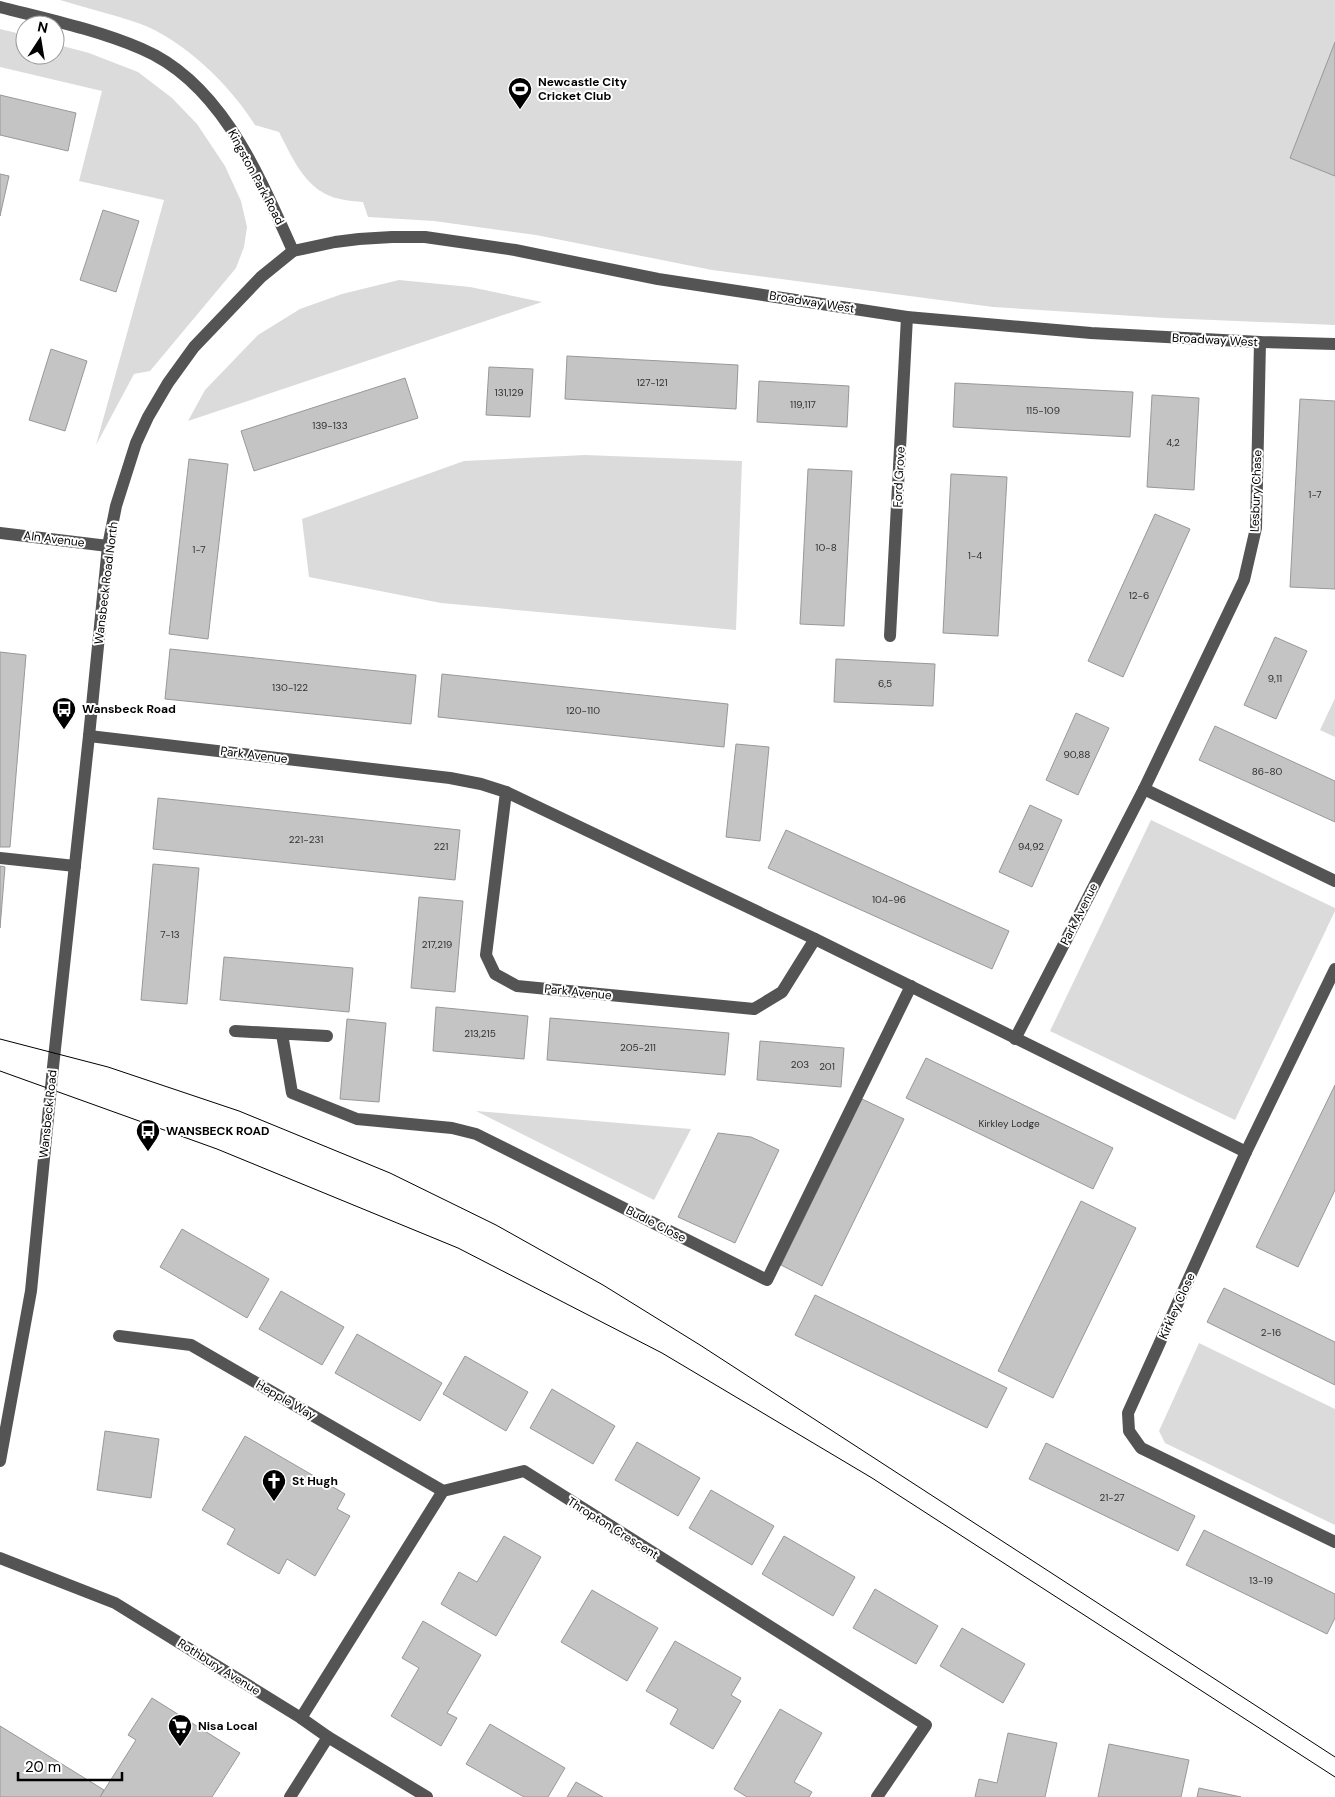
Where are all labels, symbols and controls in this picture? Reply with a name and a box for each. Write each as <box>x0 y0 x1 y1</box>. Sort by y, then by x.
north arrow <box>15 15 65 65</box>
text: N <box>36 17 50 37</box>
place label: Newcastle City Cricket Club <box>538 74 628 104</box>
sports icon: Newcastle City Cricket Club <box>507 76 533 110</box>
street label: Kingston Park Road <box>224 127 288 227</box>
street label: Broadway West <box>768 287 856 317</box>
street label: Broadway West <box>1172 330 1259 350</box>
house number: 127-121 <box>636 376 668 389</box>
house number: 131,129 <box>495 386 523 399</box>
house number: 119,117 <box>790 398 816 411</box>
house number: 115-109 <box>1026 404 1060 417</box>
house number: 139-133 <box>312 419 348 432</box>
house number: 4,2 <box>1166 436 1180 449</box>
street label: Ford Grove <box>889 446 909 508</box>
street label: Lesbury Chase <box>1247 449 1265 532</box>
house number: 1-7 <box>1308 488 1322 501</box>
street label: Wansbeck Road North <box>91 521 121 645</box>
street label: Aln Avenue <box>22 527 86 551</box>
house number: 10-8 <box>815 541 837 554</box>
house number: 1-7 <box>192 543 206 556</box>
house number: 1-4 <box>968 549 982 562</box>
house number: 12-6 <box>1129 589 1149 602</box>
house number: 9,11 <box>1268 672 1282 685</box>
house number: 6,5 <box>878 677 892 690</box>
house number: 130-122 <box>272 681 308 694</box>
bus stop icon: Wansbeck Road <box>51 696 77 730</box>
place label: Wansbeck Road <box>82 701 176 717</box>
house number: 120-110 <box>566 704 600 717</box>
street label: Park Avenue <box>219 743 289 767</box>
house number: 90,88 <box>1064 748 1090 761</box>
house number: 86-80 <box>1252 765 1282 778</box>
house number: 221-231 <box>289 833 323 846</box>
house number: 221 <box>434 840 448 853</box>
house number: 94,92 <box>1018 840 1044 853</box>
street label: Park Avenue <box>1057 880 1102 948</box>
house number: 104-96 <box>872 893 906 906</box>
house number: 7-13 <box>160 928 180 941</box>
house number: 217,219 <box>422 938 452 951</box>
street label: Park Avenue <box>544 981 613 1004</box>
house number: 213,215 <box>464 1027 496 1040</box>
house number: 205-211 <box>620 1041 656 1054</box>
house number: 203 <box>791 1058 809 1071</box>
house number: 201 <box>819 1060 835 1073</box>
street label: Wansbeck Road <box>35 1069 61 1159</box>
house number: Kirkley Lodge <box>978 1117 1040 1130</box>
bus stop icon: WANSBECK ROAD <box>135 1118 161 1152</box>
place label: WANSBECK ROAD <box>166 1123 270 1139</box>
street label: Budle Close <box>623 1202 689 1246</box>
street label: Kirkley Close <box>1155 1270 1199 1342</box>
house number: 2-16 <box>1261 1326 1281 1339</box>
street label: Hepple Way <box>253 1376 319 1424</box>
church icon: St Hugh <box>261 1468 287 1502</box>
place label: St Hugh <box>292 1473 338 1489</box>
house number: 21-27 <box>1099 1491 1125 1504</box>
street label: Thropton Crescent <box>564 1493 662 1563</box>
house number: 13-19 <box>1249 1574 1273 1587</box>
street label: Rothbury Avenue <box>175 1635 264 1699</box>
supermarket icon: Nisa Local <box>167 1713 193 1747</box>
place label: Nisa Local <box>198 1718 258 1734</box>
scale bar <box>18 1750 121 1782</box>
text: 20 m <box>25 1757 61 1777</box>

